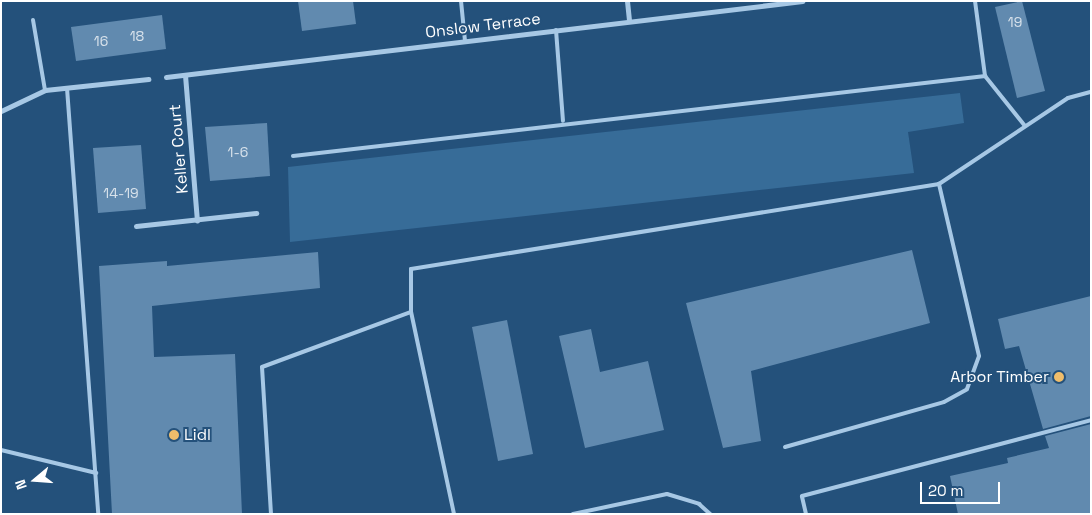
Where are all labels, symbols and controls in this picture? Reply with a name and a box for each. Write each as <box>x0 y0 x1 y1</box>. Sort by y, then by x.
street label: Onslow Terrace <box>424 9 542 43</box>
house number: 19 <box>1008 14 1022 30</box>
house number: 18 <box>130 28 144 44</box>
house number: 16 <box>94 33 108 49</box>
street label: Keller Court <box>166 103 192 195</box>
house number: 1-6 <box>228 144 248 160</box>
house number: 14-19 <box>103 185 139 201</box>
place label: Arbor Timber <box>950 367 1049 387</box>
marker: Arbor Timber <box>1053 371 1065 383</box>
place label: Lidl <box>184 425 211 445</box>
marker: Lidl <box>168 429 180 441</box>
north arrow <box>10 455 60 505</box>
scale bar <box>922 472 1002 504</box>
text: N <box>11 477 31 492</box>
text: 20 m <box>928 481 963 500</box>

